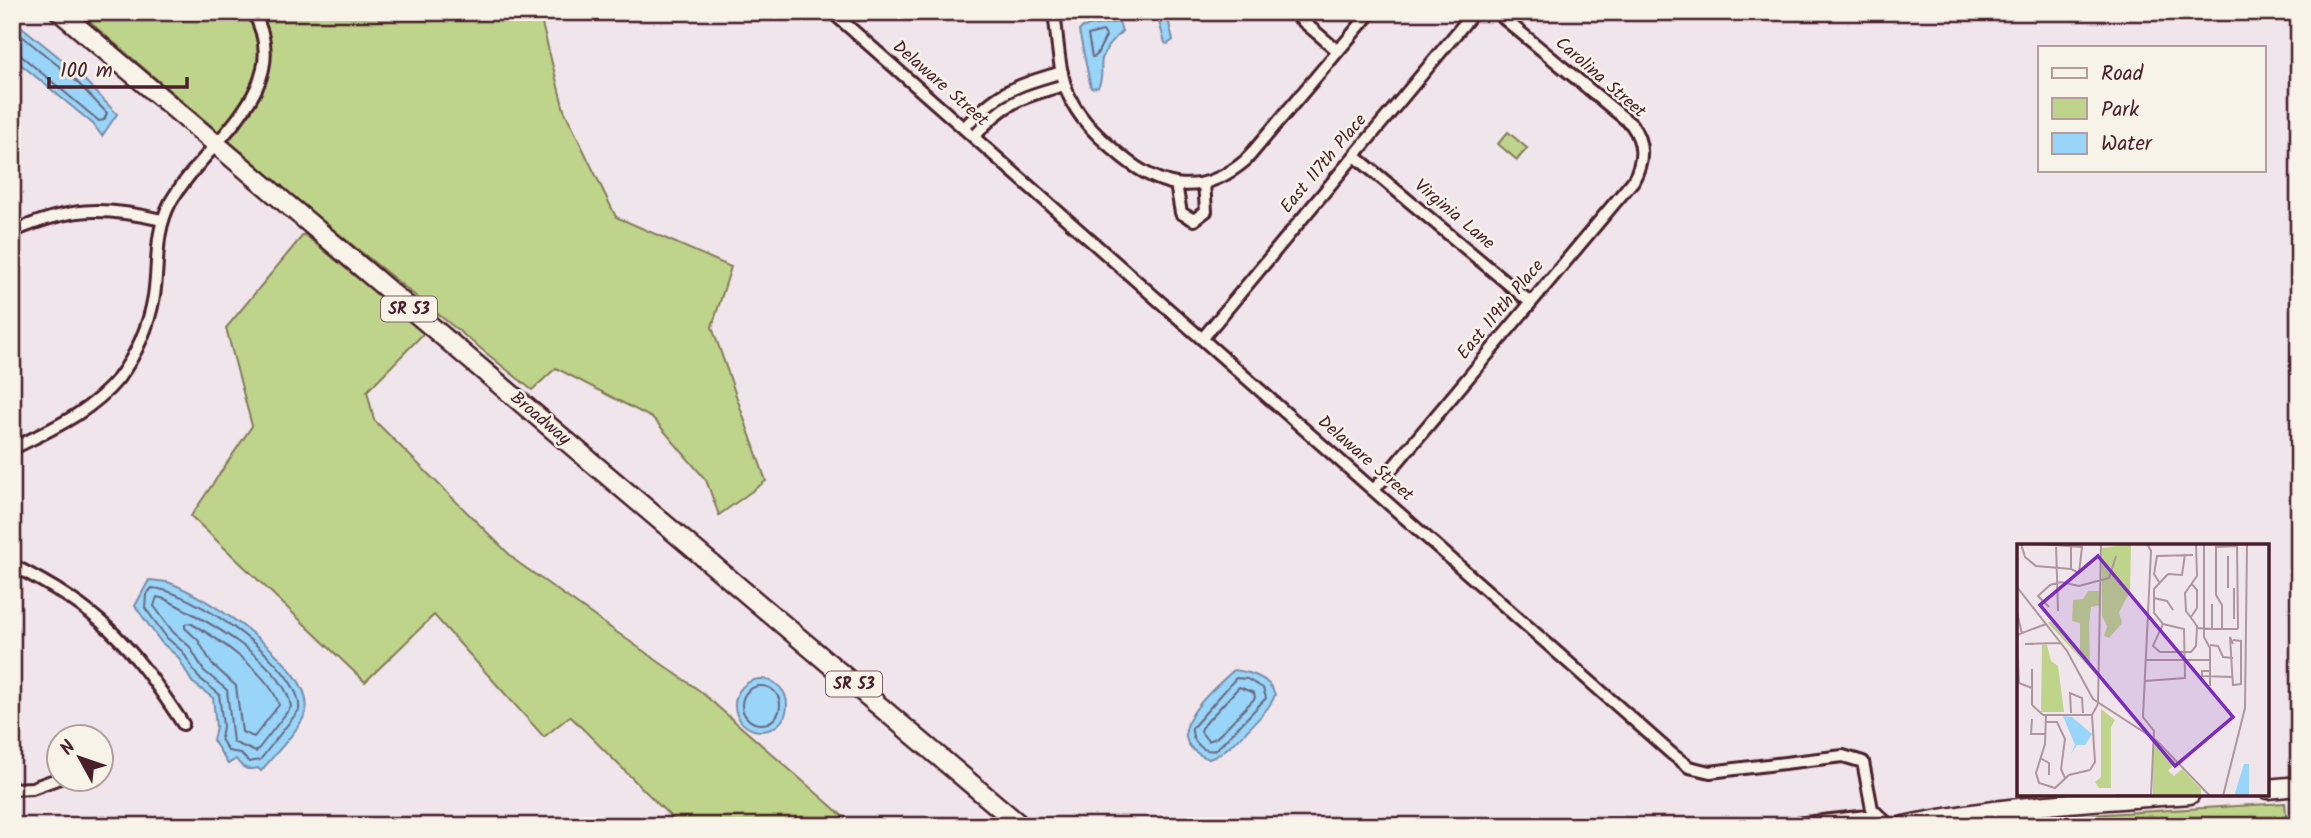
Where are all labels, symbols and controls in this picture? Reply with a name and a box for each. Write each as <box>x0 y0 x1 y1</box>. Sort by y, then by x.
street label: Carolina Street <box>1548 30 1653 127</box>
street label: Delaware Street <box>885 34 996 135</box>
scale bar <box>49 46 187 90</box>
legend <box>2038 46 2266 172</box>
text: 100 m <box>60 55 113 88</box>
text: Road <box>2101 58 2144 91</box>
text: Park <box>2101 94 2139 127</box>
street label: East 117th Place <box>1273 108 1375 220</box>
text: Water <box>2101 128 2153 161</box>
street label: Virginia Lane <box>1407 172 1501 258</box>
street label: East 119th Place <box>1450 253 1552 367</box>
road number: SR 53 <box>381 296 437 322</box>
street label: Broadway <box>503 385 577 454</box>
street label: Delaware Street <box>1310 409 1421 510</box>
inset map <box>2017 544 2269 796</box>
road number: SR 53 <box>826 671 882 696</box>
north arrow <box>46 722 116 792</box>
text: N <box>53 734 84 763</box>

